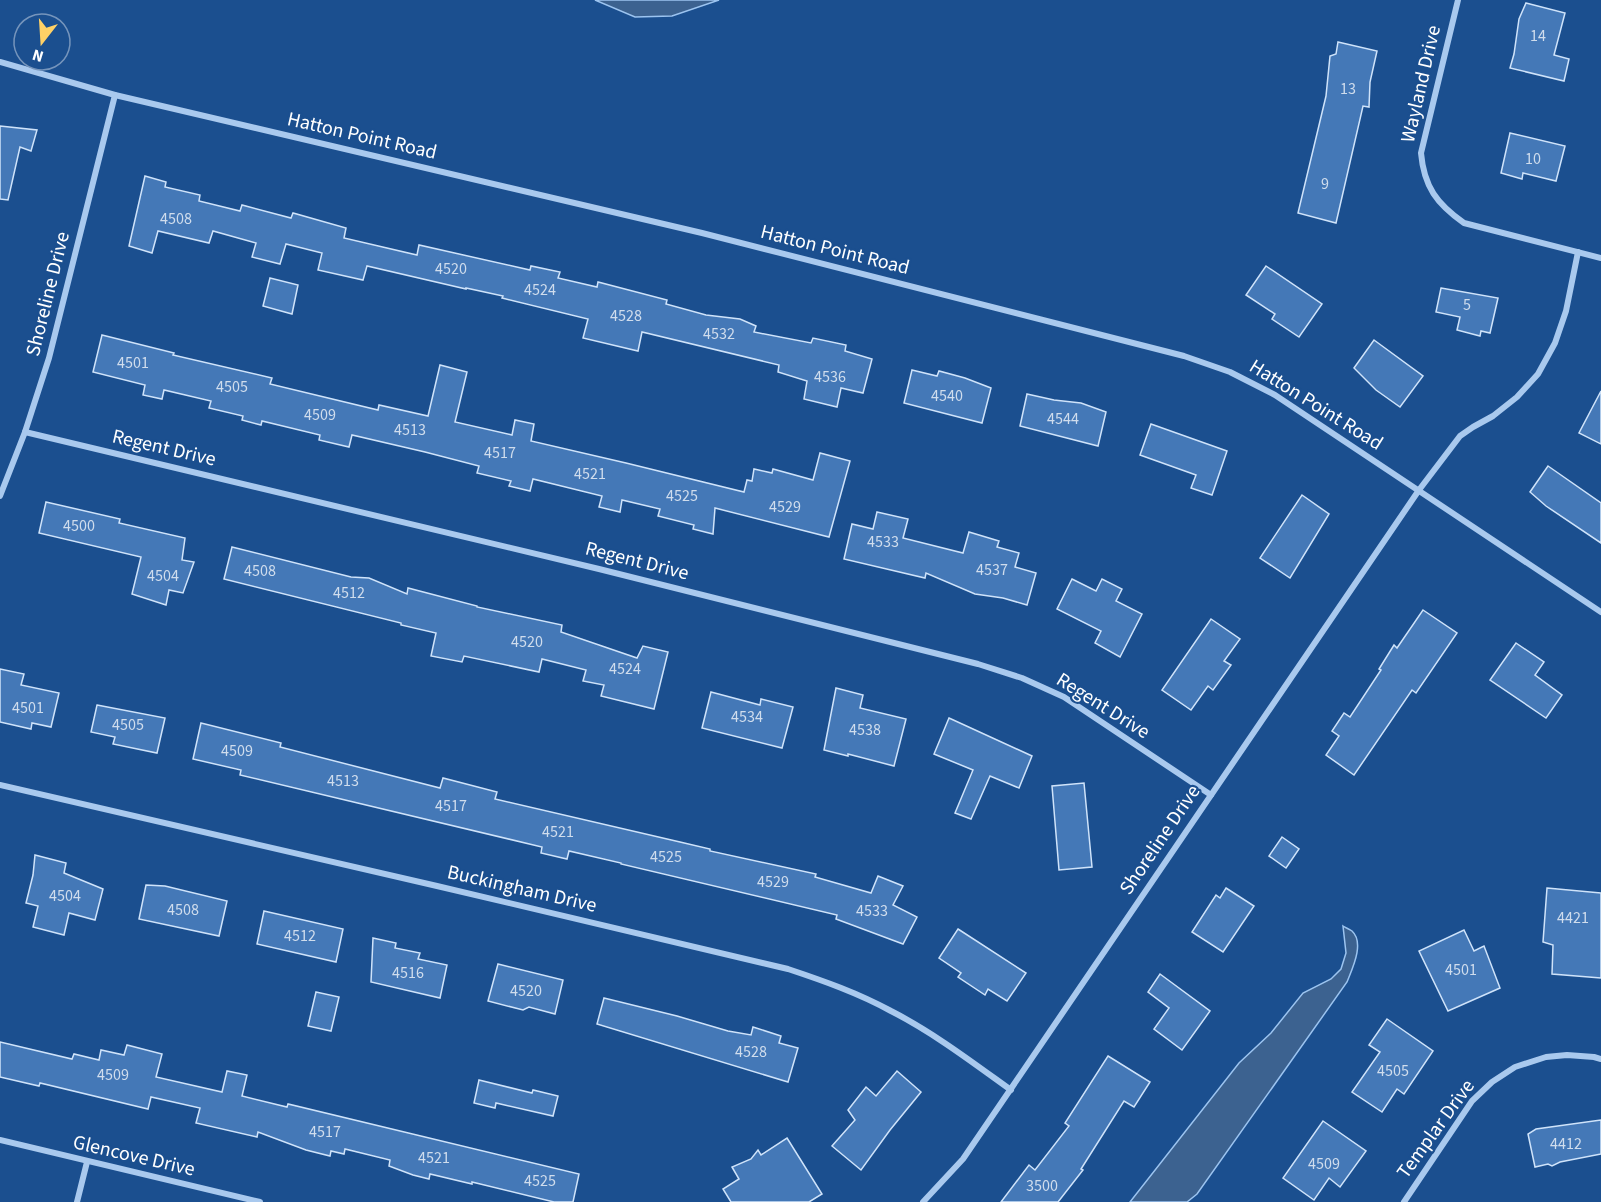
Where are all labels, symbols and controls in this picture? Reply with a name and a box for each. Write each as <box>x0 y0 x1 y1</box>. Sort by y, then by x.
north arrow <box>12 12 72 72</box>
street label: Wayland Drive <box>1394 23 1448 145</box>
house number: 14 <box>1530 25 1546 47</box>
text: N <box>30 43 46 67</box>
house number: 13 <box>1340 78 1356 100</box>
street label: Hatton Point Road <box>284 105 440 167</box>
house number: 10 <box>1525 148 1541 170</box>
house number: 9 <box>1321 173 1329 195</box>
house number: 4508 <box>160 208 192 230</box>
street label: Hatton Point Road <box>758 218 912 282</box>
street label: Shoreline Drive <box>19 229 77 359</box>
house number: 4520 <box>435 258 467 280</box>
house number: 4524 <box>524 279 556 301</box>
house number: 5 <box>1463 294 1471 316</box>
house number: 4528 <box>610 305 642 327</box>
house number: 4532 <box>703 323 735 345</box>
house number: 4501 <box>117 352 149 374</box>
street label: Hatton Point Road <box>1244 353 1388 457</box>
house number: 4536 <box>814 366 846 388</box>
house number: 4505 <box>216 376 248 398</box>
house number: 4540 <box>931 385 963 407</box>
house number: 4509 <box>304 404 336 426</box>
house number: 4544 <box>1047 408 1079 430</box>
house number: 4513 <box>394 419 426 441</box>
street label: Regent Drive <box>109 422 219 474</box>
house number: 4517 <box>484 442 516 464</box>
house number: 4521 <box>574 463 606 485</box>
house number: 4525 <box>666 485 698 507</box>
house number: 4529 <box>769 496 801 518</box>
house number: 4500 <box>63 515 95 537</box>
house number: 4533 <box>867 531 899 553</box>
street label: Regent Drive <box>582 535 692 587</box>
house number: 4537 <box>976 559 1008 581</box>
house number: 4508 <box>244 560 276 582</box>
house number: 4504 <box>147 565 179 587</box>
house number: 4512 <box>333 582 365 604</box>
house number: 4520 <box>511 631 543 653</box>
house number: 4524 <box>609 658 641 680</box>
street label: Regent Drive <box>1051 666 1155 746</box>
house number: 4501 <box>12 697 44 719</box>
house number: 4534 <box>731 706 763 728</box>
house number: 4505 <box>112 714 144 736</box>
house number: 4538 <box>849 719 881 741</box>
house number: 4509 <box>221 740 253 762</box>
house number: 4513 <box>327 770 359 792</box>
street label: Shoreline Drive <box>1113 779 1207 901</box>
house number: 4517 <box>435 795 467 817</box>
house number: 4521 <box>542 821 574 843</box>
house number: 4525 <box>650 846 682 868</box>
street label: Buckingham Drive <box>445 858 600 920</box>
house number: 4529 <box>757 871 789 893</box>
house number: 4504 <box>49 885 81 907</box>
house number: 4508 <box>167 899 199 921</box>
house number: 4533 <box>856 900 888 922</box>
house number: 4421 <box>1557 907 1589 929</box>
house number: 4512 <box>284 925 316 947</box>
house number: 4501 <box>1445 959 1477 981</box>
house number: 4516 <box>392 962 424 984</box>
house number: 4520 <box>510 980 542 1002</box>
house number: 4528 <box>735 1041 767 1063</box>
house number: 4505 <box>1377 1060 1409 1082</box>
house number: 4509 <box>97 1064 129 1086</box>
street label: Templar Drive <box>1390 1074 1482 1184</box>
house number: 4517 <box>309 1121 341 1143</box>
street label: Glencove Drive <box>70 1128 198 1184</box>
house number: 4412 <box>1550 1133 1582 1155</box>
house number: 4521 <box>418 1147 450 1169</box>
house number: 4509 <box>1308 1153 1340 1175</box>
house number: 4525 <box>524 1170 556 1192</box>
house number: 3500 <box>1026 1175 1058 1197</box>

